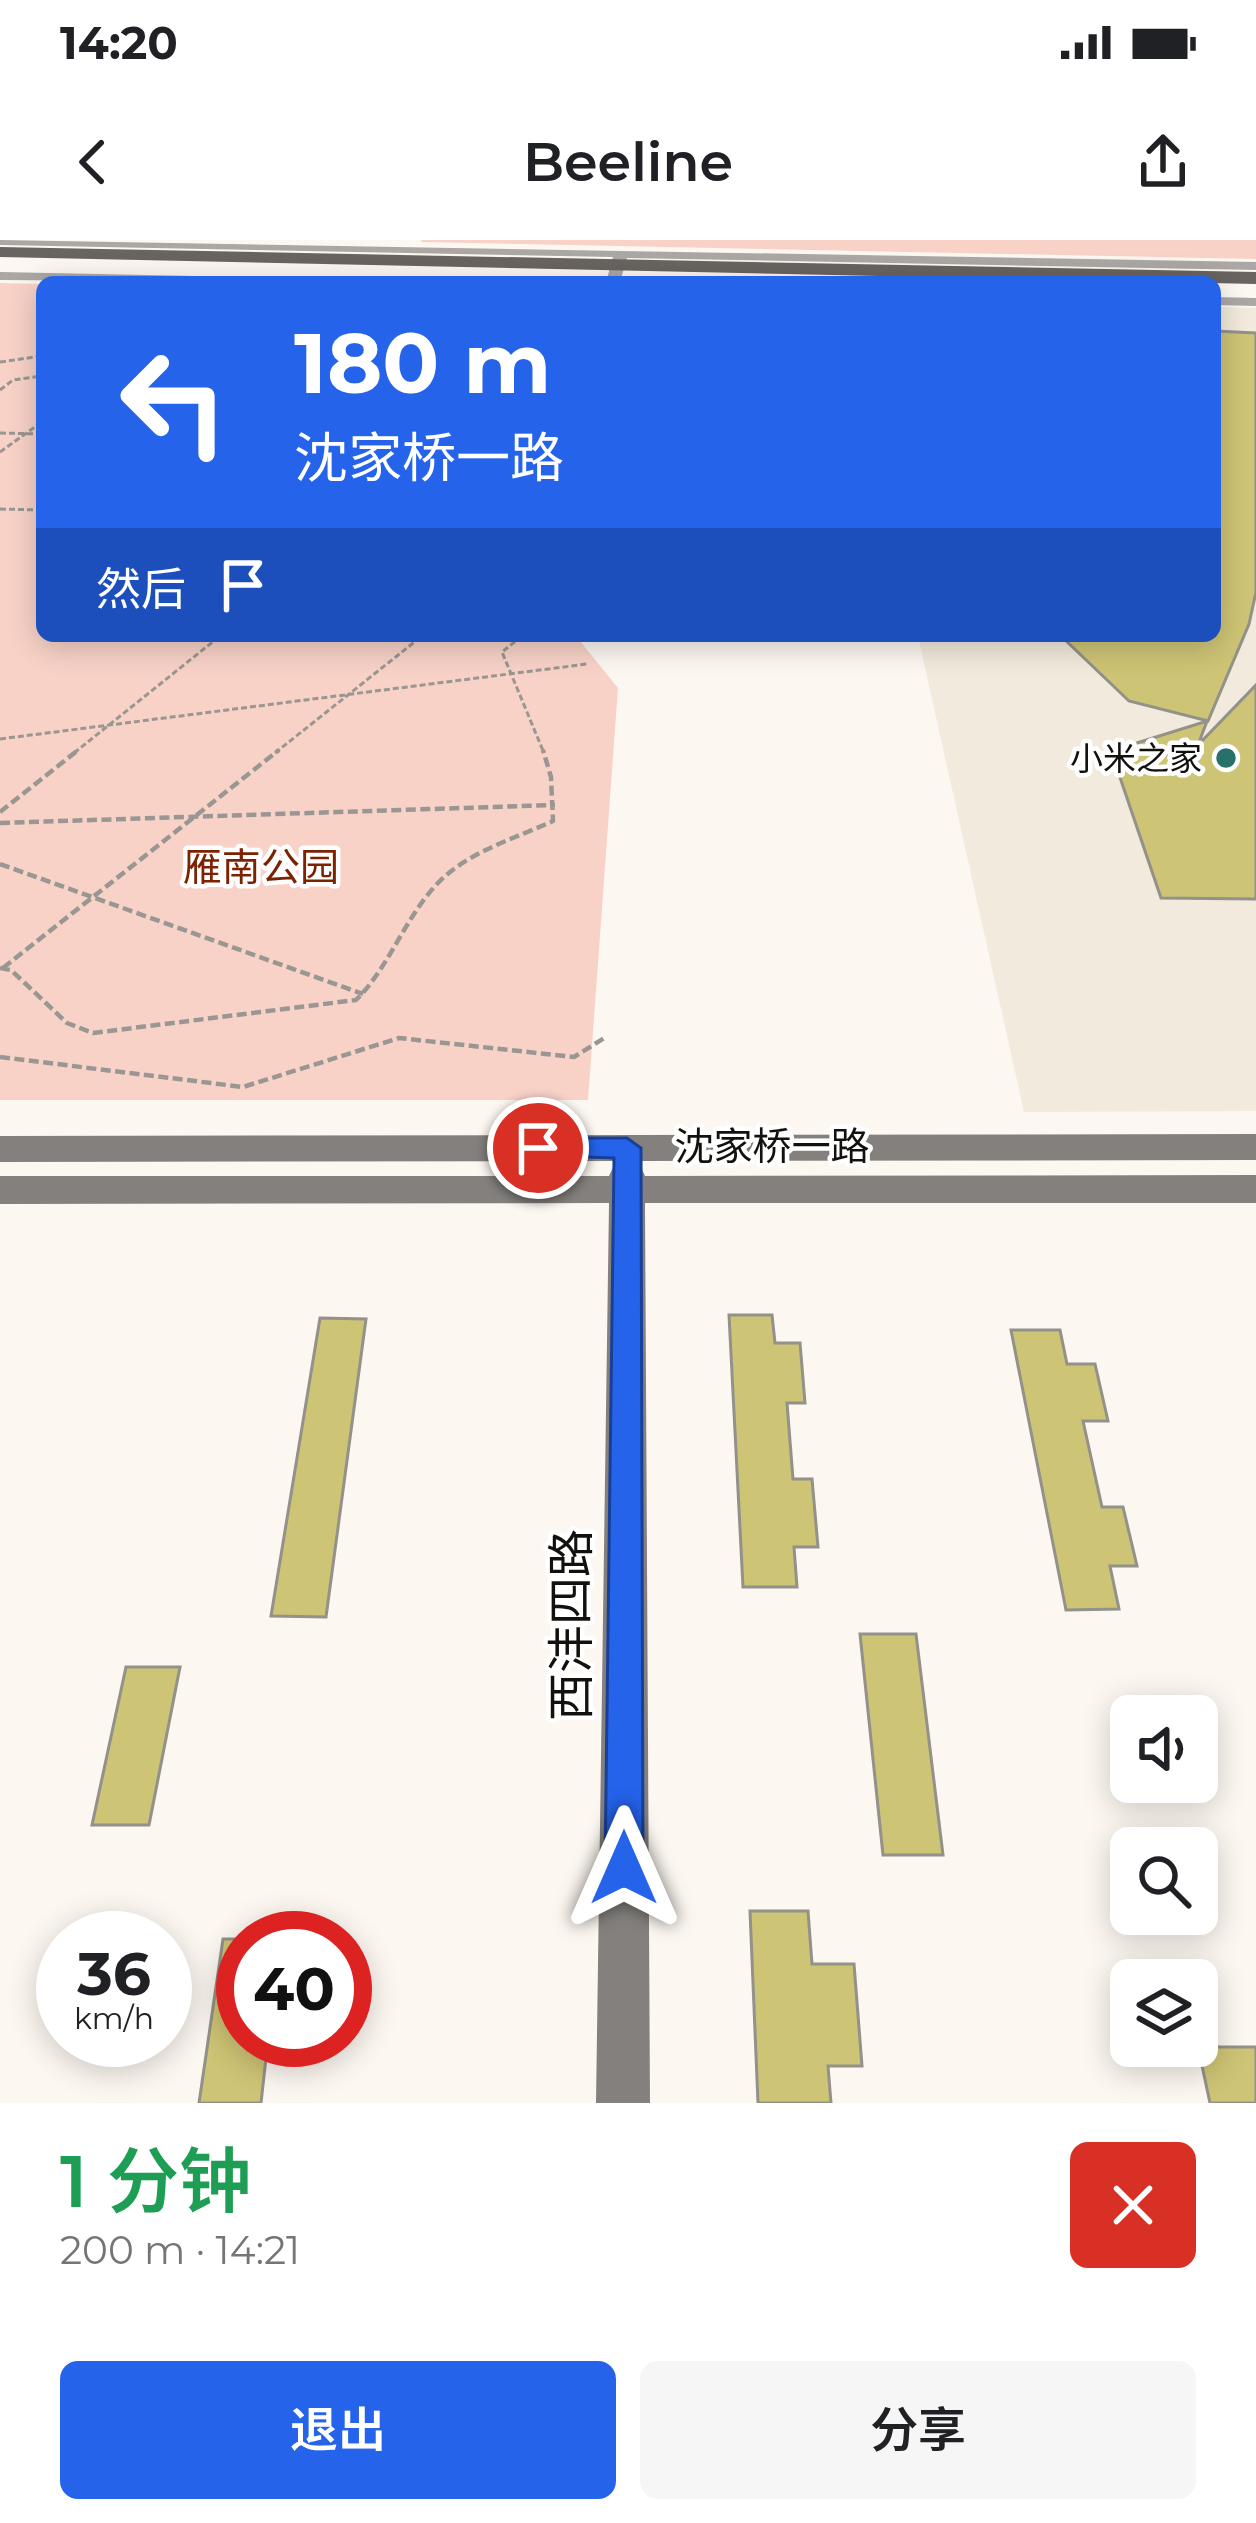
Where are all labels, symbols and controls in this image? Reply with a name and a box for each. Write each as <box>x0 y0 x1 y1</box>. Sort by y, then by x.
text: 14:20 <box>60 15 178 70</box>
icon: back <box>60 129 126 195</box>
text: Beeline <box>523 129 733 195</box>
icon: share <box>1130 129 1196 195</box>
text: 180 m <box>294 312 551 414</box>
icon: left <box>96 324 252 480</box>
text: 沈家桥一路 <box>294 425 564 491</box>
icon: arrive <box>210 552 276 618</box>
text: 然后 <box>96 561 186 616</box>
place label: 小米之家 <box>1070 738 1202 778</box>
marker: 小米之家 <box>1213 745 1239 771</box>
park label: 雁南公园 <box>183 843 339 891</box>
pin <box>487 1097 589 1199</box>
icon: arrive <box>505 1115 571 1181</box>
street label: 沈家桥一路 <box>674 1122 870 1170</box>
street label: 西沣四路 <box>542 1529 600 1721</box>
map controls <box>1110 1695 1218 2067</box>
button: sound <box>1110 1695 1218 1803</box>
position arrow <box>561 1805 687 1931</box>
button: search <box>1110 1827 1218 1935</box>
speed limit sign: 40 <box>216 1911 372 2067</box>
text: 36 <box>77 1937 151 2010</box>
button: layers <box>1110 1959 1218 2067</box>
text: km/h <box>74 2000 154 2037</box>
text: 1 分钟 <box>60 2137 251 2225</box>
button: close <box>1070 2142 1196 2268</box>
text: 200 m · 14:21 <box>60 2226 300 2274</box>
button: 退出 <box>60 2361 616 2499</box>
button: 分享 <box>640 2361 1196 2499</box>

